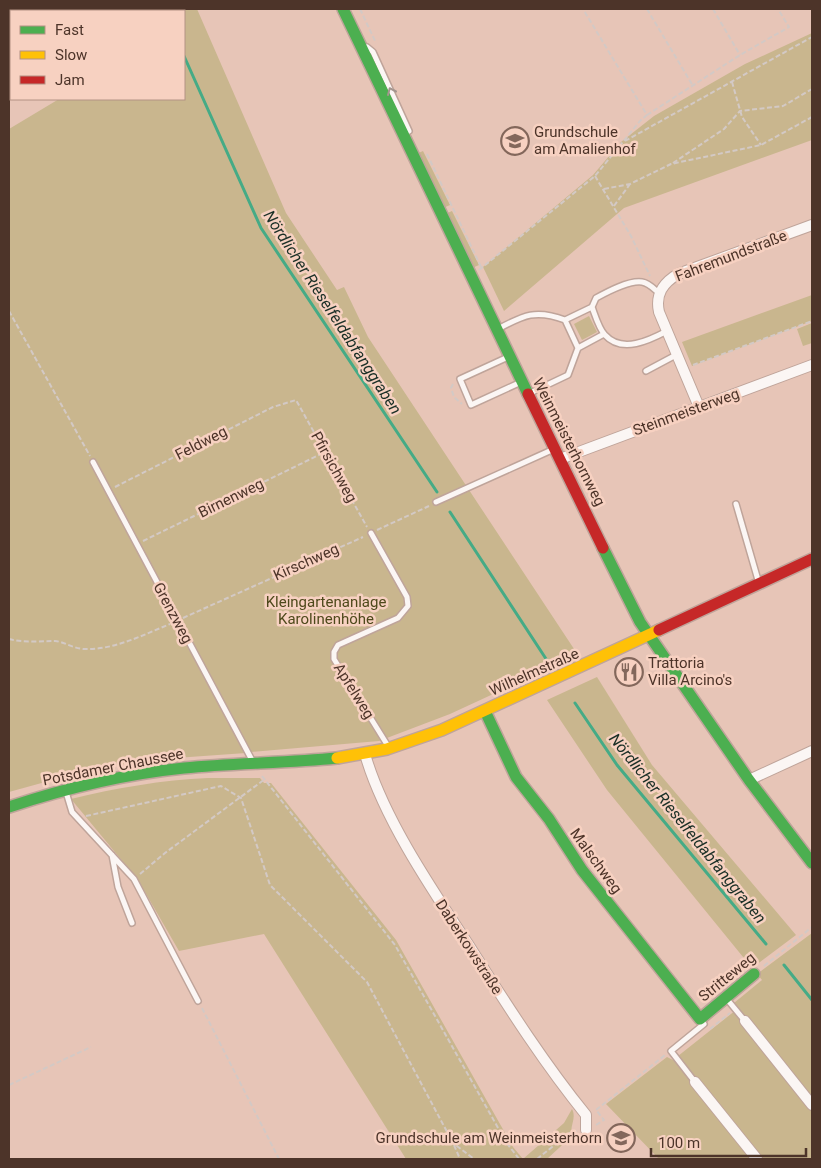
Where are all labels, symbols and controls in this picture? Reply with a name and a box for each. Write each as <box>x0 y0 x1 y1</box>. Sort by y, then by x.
legend <box>10 10 185 100</box>
text: Fast <box>55 21 84 39</box>
text: Slow <box>55 46 87 64</box>
text: Jam <box>55 71 85 89</box>
one-way arrow <box>387 87 398 96</box>
place label: Grundschule am Amalienhof <box>534 123 636 158</box>
school or university icon: Grundschule am Amalienhof <box>500 126 530 156</box>
water label: Nördlicher Rieselfeldabfanggraben <box>260 207 406 418</box>
street label: Fahremundstraße <box>673 226 789 286</box>
street label: Weinmeisterhornweg <box>529 375 609 509</box>
street label: Steinmeisterweg <box>630 384 742 440</box>
street label: Feldweg <box>172 422 230 464</box>
street label: Pfirsichweg <box>307 429 361 505</box>
street label: Birnenweg <box>195 475 267 521</box>
street label: Kirschweg <box>271 540 341 584</box>
street label: Grenzweg <box>149 579 197 647</box>
park label: Kleingartenanlage Karolinenhöhe <box>266 593 386 628</box>
street label: Wilhelmstraße <box>486 644 582 700</box>
place label: Trattoria Villa Arcino's <box>648 654 732 689</box>
restaurant icon: Trattoria Villa Arcino's <box>614 657 644 687</box>
street label: Apfelweg <box>330 660 378 722</box>
water label: Nördlicher Rieselfeldabfanggraben <box>605 730 770 927</box>
street label: Potsdamer Chaussee <box>41 745 185 789</box>
street label: Malschweg <box>566 825 626 897</box>
street label: Daberkowstraße <box>432 896 506 998</box>
street label: Stritteweg <box>695 949 759 1005</box>
school or university icon: Grundschule am Weinmeisterhorn <box>606 1123 636 1153</box>
scale bar <box>651 1126 806 1158</box>
place label: Grundschule am Weinmeisterhorn <box>376 1129 602 1147</box>
text: 100 m <box>658 1134 700 1152</box>

